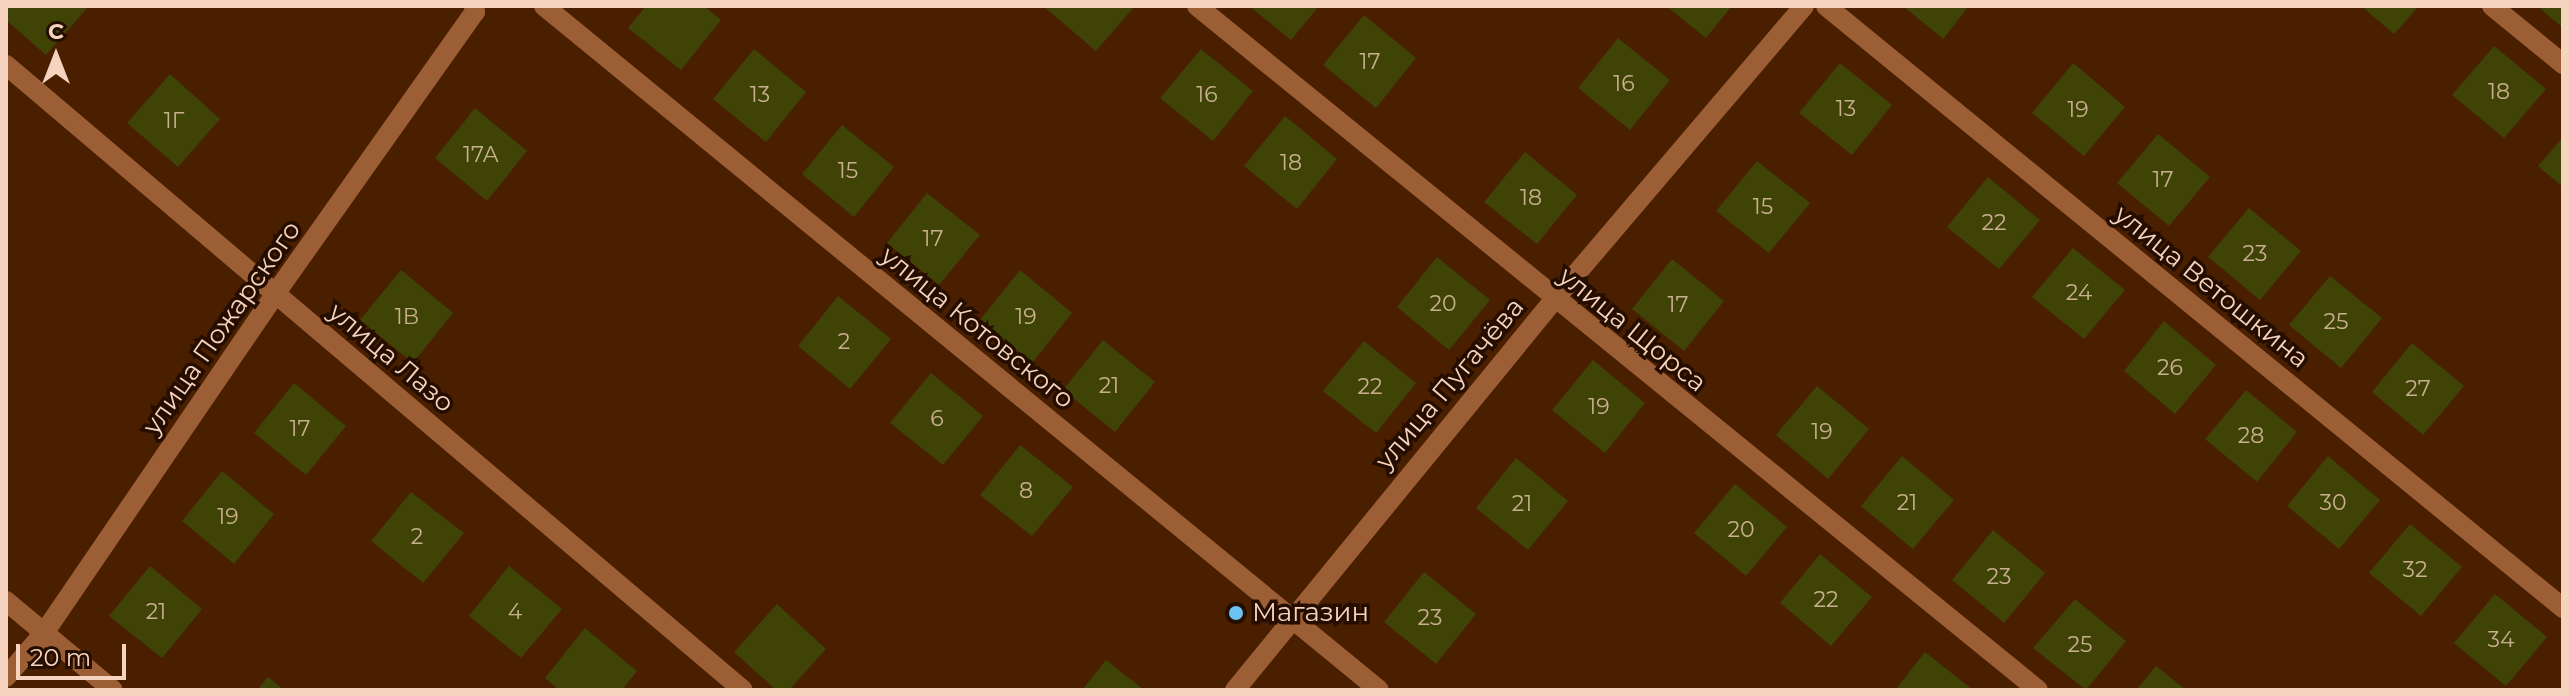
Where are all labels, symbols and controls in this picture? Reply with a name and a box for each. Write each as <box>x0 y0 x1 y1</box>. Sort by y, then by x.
north arrow <box>16 16 96 96</box>
text: С <box>48 18 64 45</box>
house number: 17 <box>1360 49 1380 75</box>
house number: 16 <box>1613 71 1635 97</box>
house number: 18 <box>2488 79 2510 105</box>
house number: 13 <box>750 82 770 108</box>
house number: 16 <box>1196 82 1218 108</box>
house number: 13 <box>1836 96 1856 122</box>
house number: 19 <box>2067 97 2089 123</box>
house number: 1Г <box>164 108 184 134</box>
house number: 17А <box>463 142 499 168</box>
house number: 18 <box>1280 150 1302 176</box>
house number: 15 <box>838 158 858 184</box>
house number: 17 <box>2153 167 2173 193</box>
house number: 18 <box>1520 185 1542 211</box>
house number: 15 <box>1753 194 1773 220</box>
street label: улица Ветошкина <box>2108 199 2314 375</box>
house number: 22 <box>1982 210 2006 236</box>
street label: улица Пожарского <box>136 215 308 441</box>
house number: 17 <box>923 226 943 252</box>
street label: улица Котовского <box>874 240 1080 416</box>
house number: 23 <box>2243 241 2267 267</box>
street label: улица Щорса <box>1552 261 1712 399</box>
house number: 24 <box>2066 280 2092 306</box>
house number: 20 <box>1429 291 1457 317</box>
street label: улица Пугачёва <box>1369 292 1531 476</box>
house number: 17 <box>1668 292 1688 318</box>
street label: улица Лазо <box>322 297 460 419</box>
house number: 1В <box>395 304 419 330</box>
house number: 19 <box>1015 304 1037 330</box>
house number: 25 <box>2324 309 2348 335</box>
house number: 2 <box>838 329 850 355</box>
house number: 26 <box>2157 355 2183 381</box>
house number: 21 <box>1099 373 1119 399</box>
house number: 22 <box>1358 374 1382 400</box>
house number: 27 <box>2405 376 2431 402</box>
house number: 19 <box>1588 394 1610 420</box>
house number: 6 <box>930 406 944 432</box>
house number: 17 <box>290 416 310 442</box>
house number: 19 <box>1811 419 1833 445</box>
house number: 28 <box>2238 423 2264 449</box>
house number: 8 <box>1019 478 1033 504</box>
house number: 21 <box>1897 490 1917 516</box>
house number: 30 <box>2320 490 2346 516</box>
house number: 21 <box>1512 491 1532 517</box>
house number: 19 <box>217 504 239 530</box>
house number: 20 <box>1727 517 1755 543</box>
house number: 2 <box>411 524 423 550</box>
house number: 32 <box>2403 557 2427 583</box>
house number: 23 <box>1987 564 2011 590</box>
house number: 22 <box>1814 587 1838 613</box>
place label: Магазин <box>1252 597 1369 629</box>
house number: 21 <box>146 599 166 625</box>
house number: 4 <box>508 599 522 625</box>
marker: Магазин <box>1227 604 1245 622</box>
house number: 23 <box>1418 605 1442 631</box>
house number: 34 <box>2488 627 2514 653</box>
scale bar <box>20 628 130 678</box>
house number: 25 <box>2068 632 2092 658</box>
text: 20 m <box>30 643 91 672</box>

